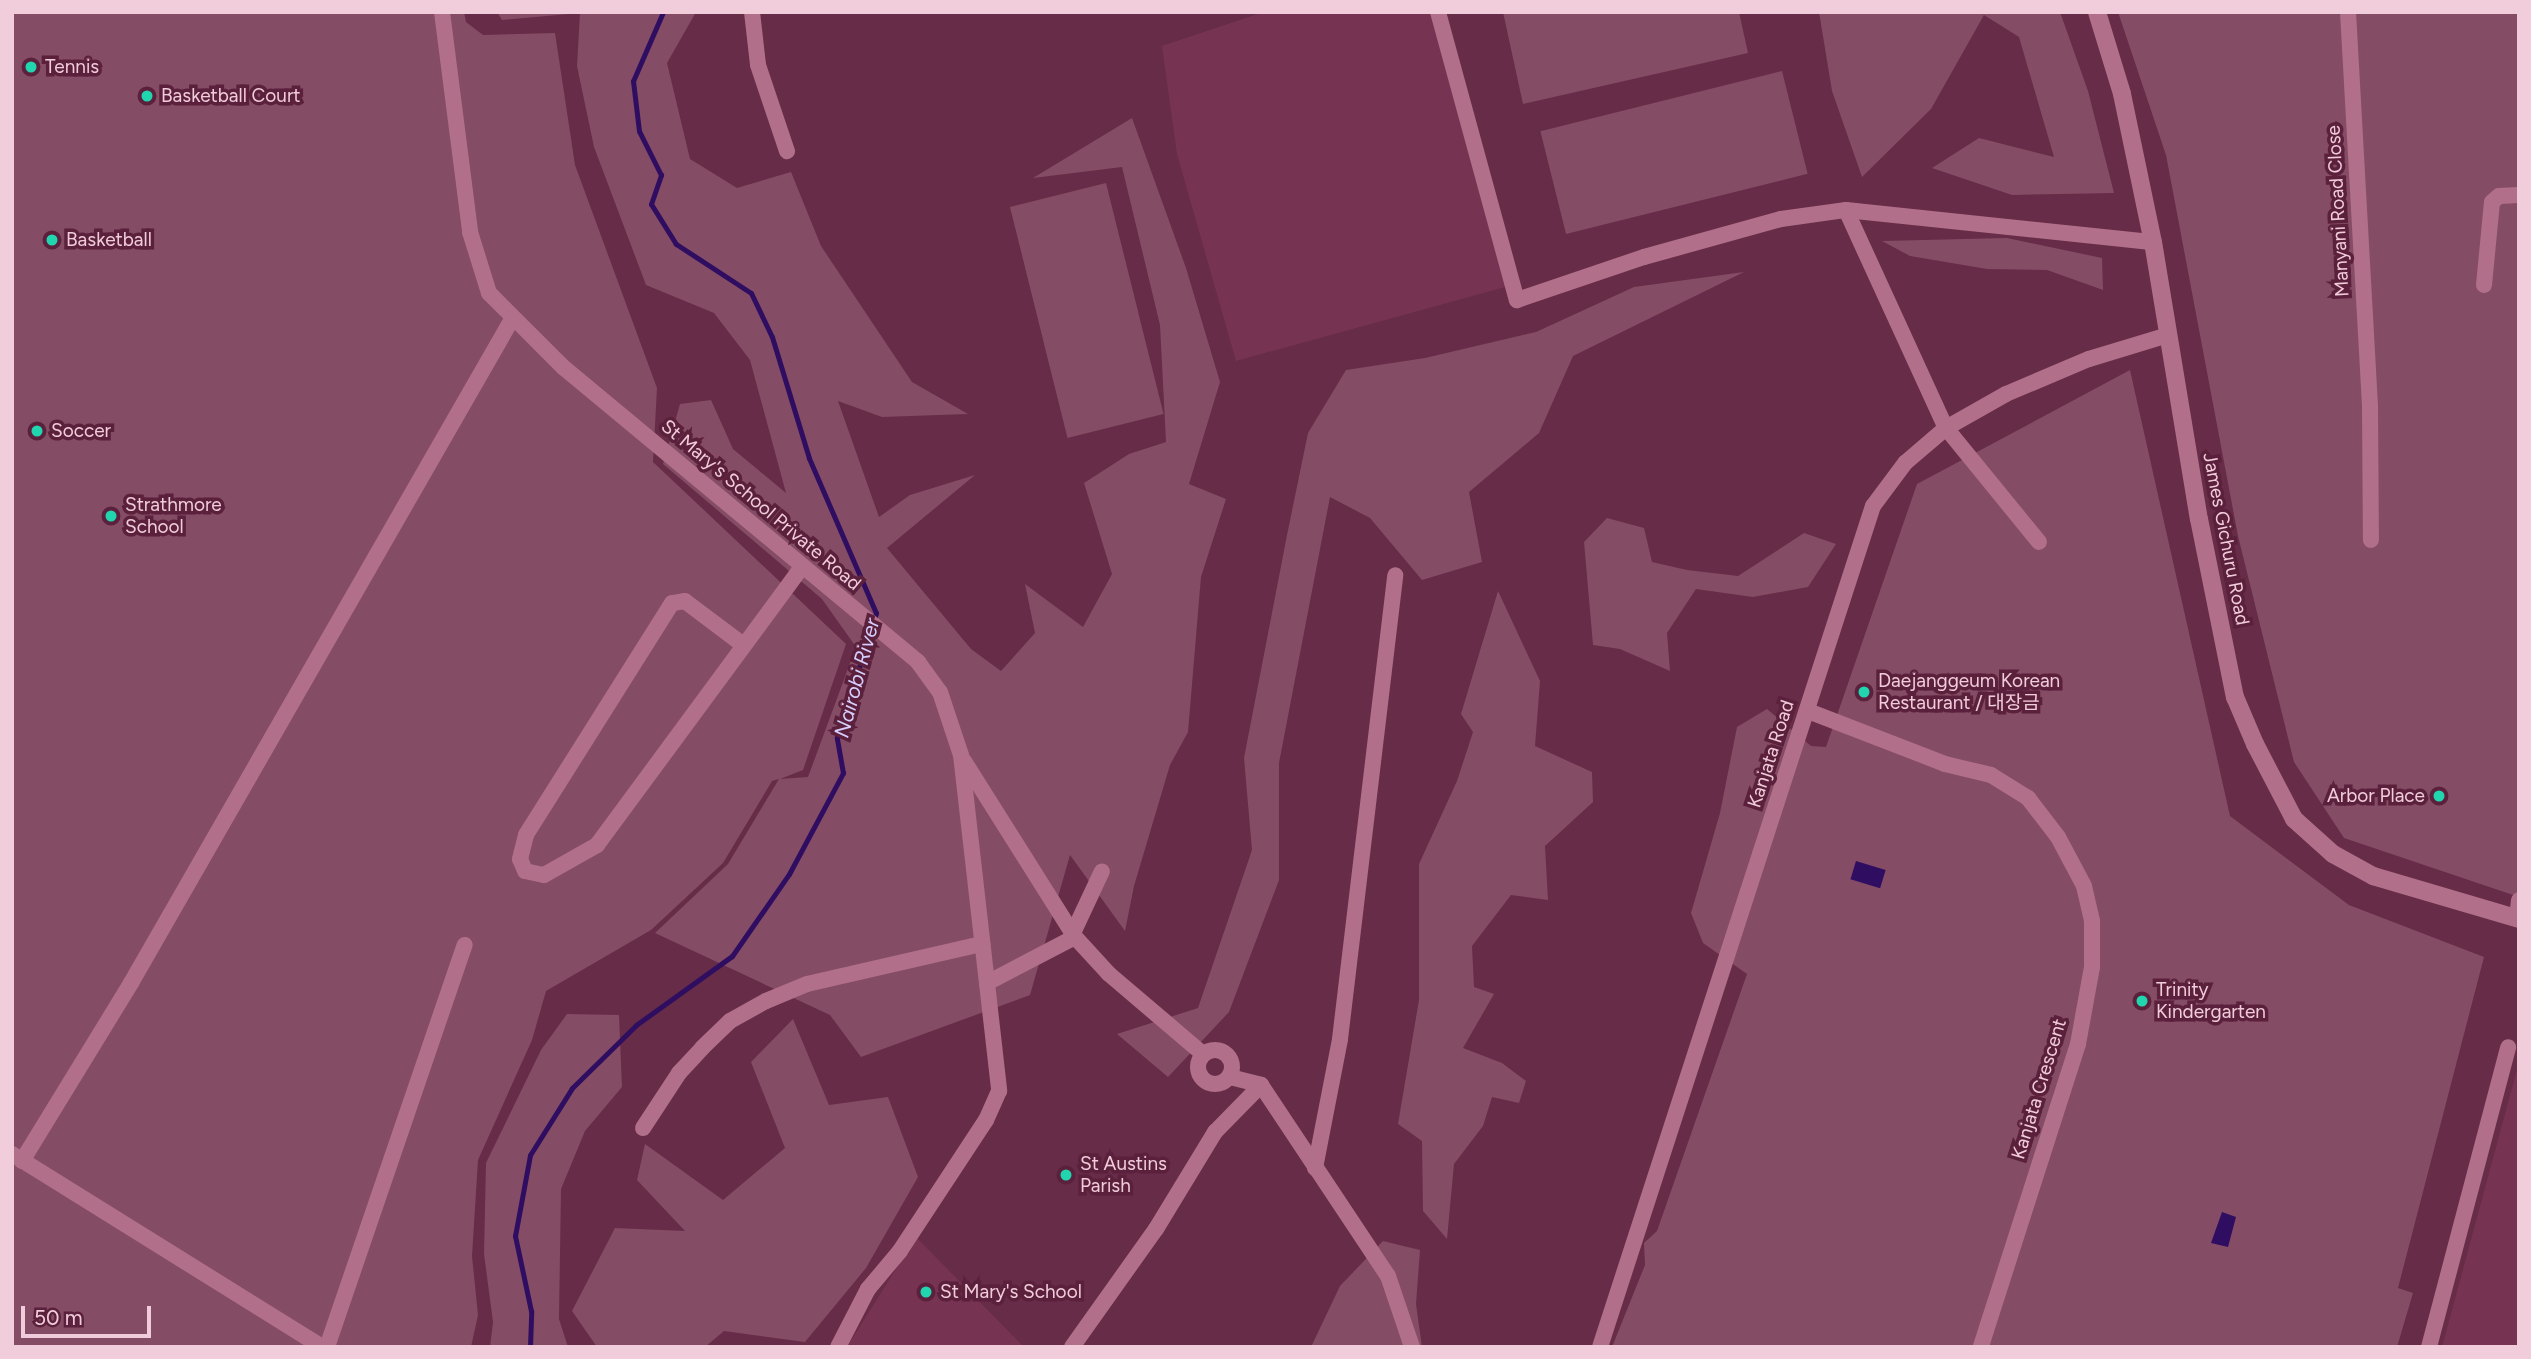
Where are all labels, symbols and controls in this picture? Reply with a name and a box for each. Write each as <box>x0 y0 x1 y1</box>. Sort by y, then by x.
place label: Tennis <box>45 56 99 78</box>
marker: Tennis <box>23 59 39 75</box>
place label: Basketball Court <box>161 85 301 107</box>
marker: Basketball Court <box>139 88 155 104</box>
street label: Manyani Road Close <box>2322 125 2354 297</box>
place label: Basketball <box>66 229 152 251</box>
marker: Basketball <box>44 232 60 248</box>
street label: St Mary's School Private Road <box>657 415 865 595</box>
place label: Soccer <box>51 420 111 442</box>
marker: Soccer <box>29 423 45 439</box>
street label: James Gichuru Road <box>2198 451 2254 627</box>
place label: Strathmore School <box>125 494 222 538</box>
marker: Strathmore School <box>103 508 119 524</box>
water label: Nairobi River <box>829 616 885 740</box>
place label: Daejanggeum Korean Restaurant / 대장금 <box>1878 670 2060 714</box>
marker: Daejanggeum Korean Restaurant / 대장금 <box>1856 684 1872 700</box>
street label: Kanjata Road <box>1743 697 1799 811</box>
place label: Arbor Place <box>2327 785 2425 807</box>
marker: Arbor Place <box>2431 788 2447 804</box>
place label: Trinity Kindergarten <box>2156 979 2266 1023</box>
marker: Trinity Kindergarten <box>2134 993 2150 1009</box>
street label: Kanjata Crescent <box>2007 1016 2071 1162</box>
place label: St Austins Parish <box>1080 1153 1167 1197</box>
marker: St Austins Parish <box>1058 1167 1074 1183</box>
place label: St Mary's School <box>940 1281 1082 1303</box>
marker: St Mary's School <box>918 1284 934 1300</box>
scale bar <box>24 1292 154 1336</box>
text: 50 m <box>34 1305 83 1330</box>

